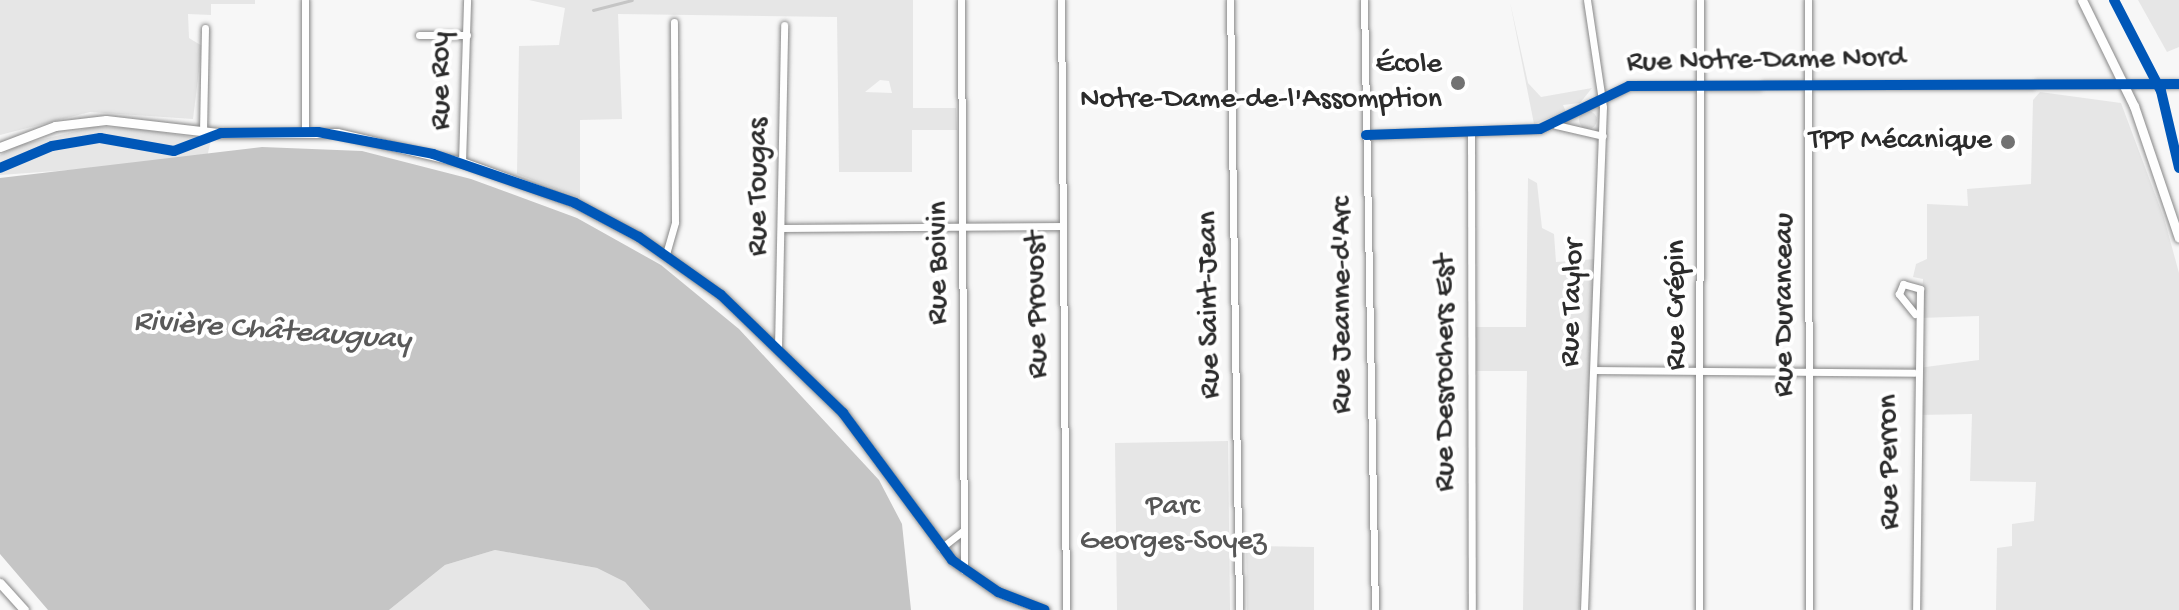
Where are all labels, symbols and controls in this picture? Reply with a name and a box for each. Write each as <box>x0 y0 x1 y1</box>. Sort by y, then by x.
street label: Rue Roy <box>425 32 461 130</box>
street label: Rue Notre-Dame Nord <box>1626 42 1906 82</box>
place label: École Notre-Dame-de-l'Assomption <box>1080 48 1442 118</box>
marker: École Notre-Dame-de-l'Assomption <box>1449 74 1467 92</box>
street label: Rue Tougas <box>742 118 778 256</box>
place label: TPP Mécanique <box>1809 124 1992 160</box>
marker: TPP Mécanique <box>1999 133 2017 151</box>
street label: Rue Jeanne-d'Arc <box>1326 196 1362 414</box>
street label: Rue Boivin <box>922 201 958 325</box>
street label: Rue Saint-Jean <box>1191 211 1231 399</box>
street label: Rue Duranceau <box>1768 213 1804 397</box>
street label: Rue Provost <box>1020 231 1058 379</box>
street label: Rue Taylor <box>1554 238 1594 368</box>
street label: Rue Crépin <box>1660 240 1696 370</box>
street label: Rue Desrochers Est <box>1429 254 1465 492</box>
water label: Rivière Châteauguay <box>132 303 412 361</box>
street label: Rue Perron <box>1872 394 1910 530</box>
park label: Parc Georges-Soyez <box>1080 490 1266 560</box>

